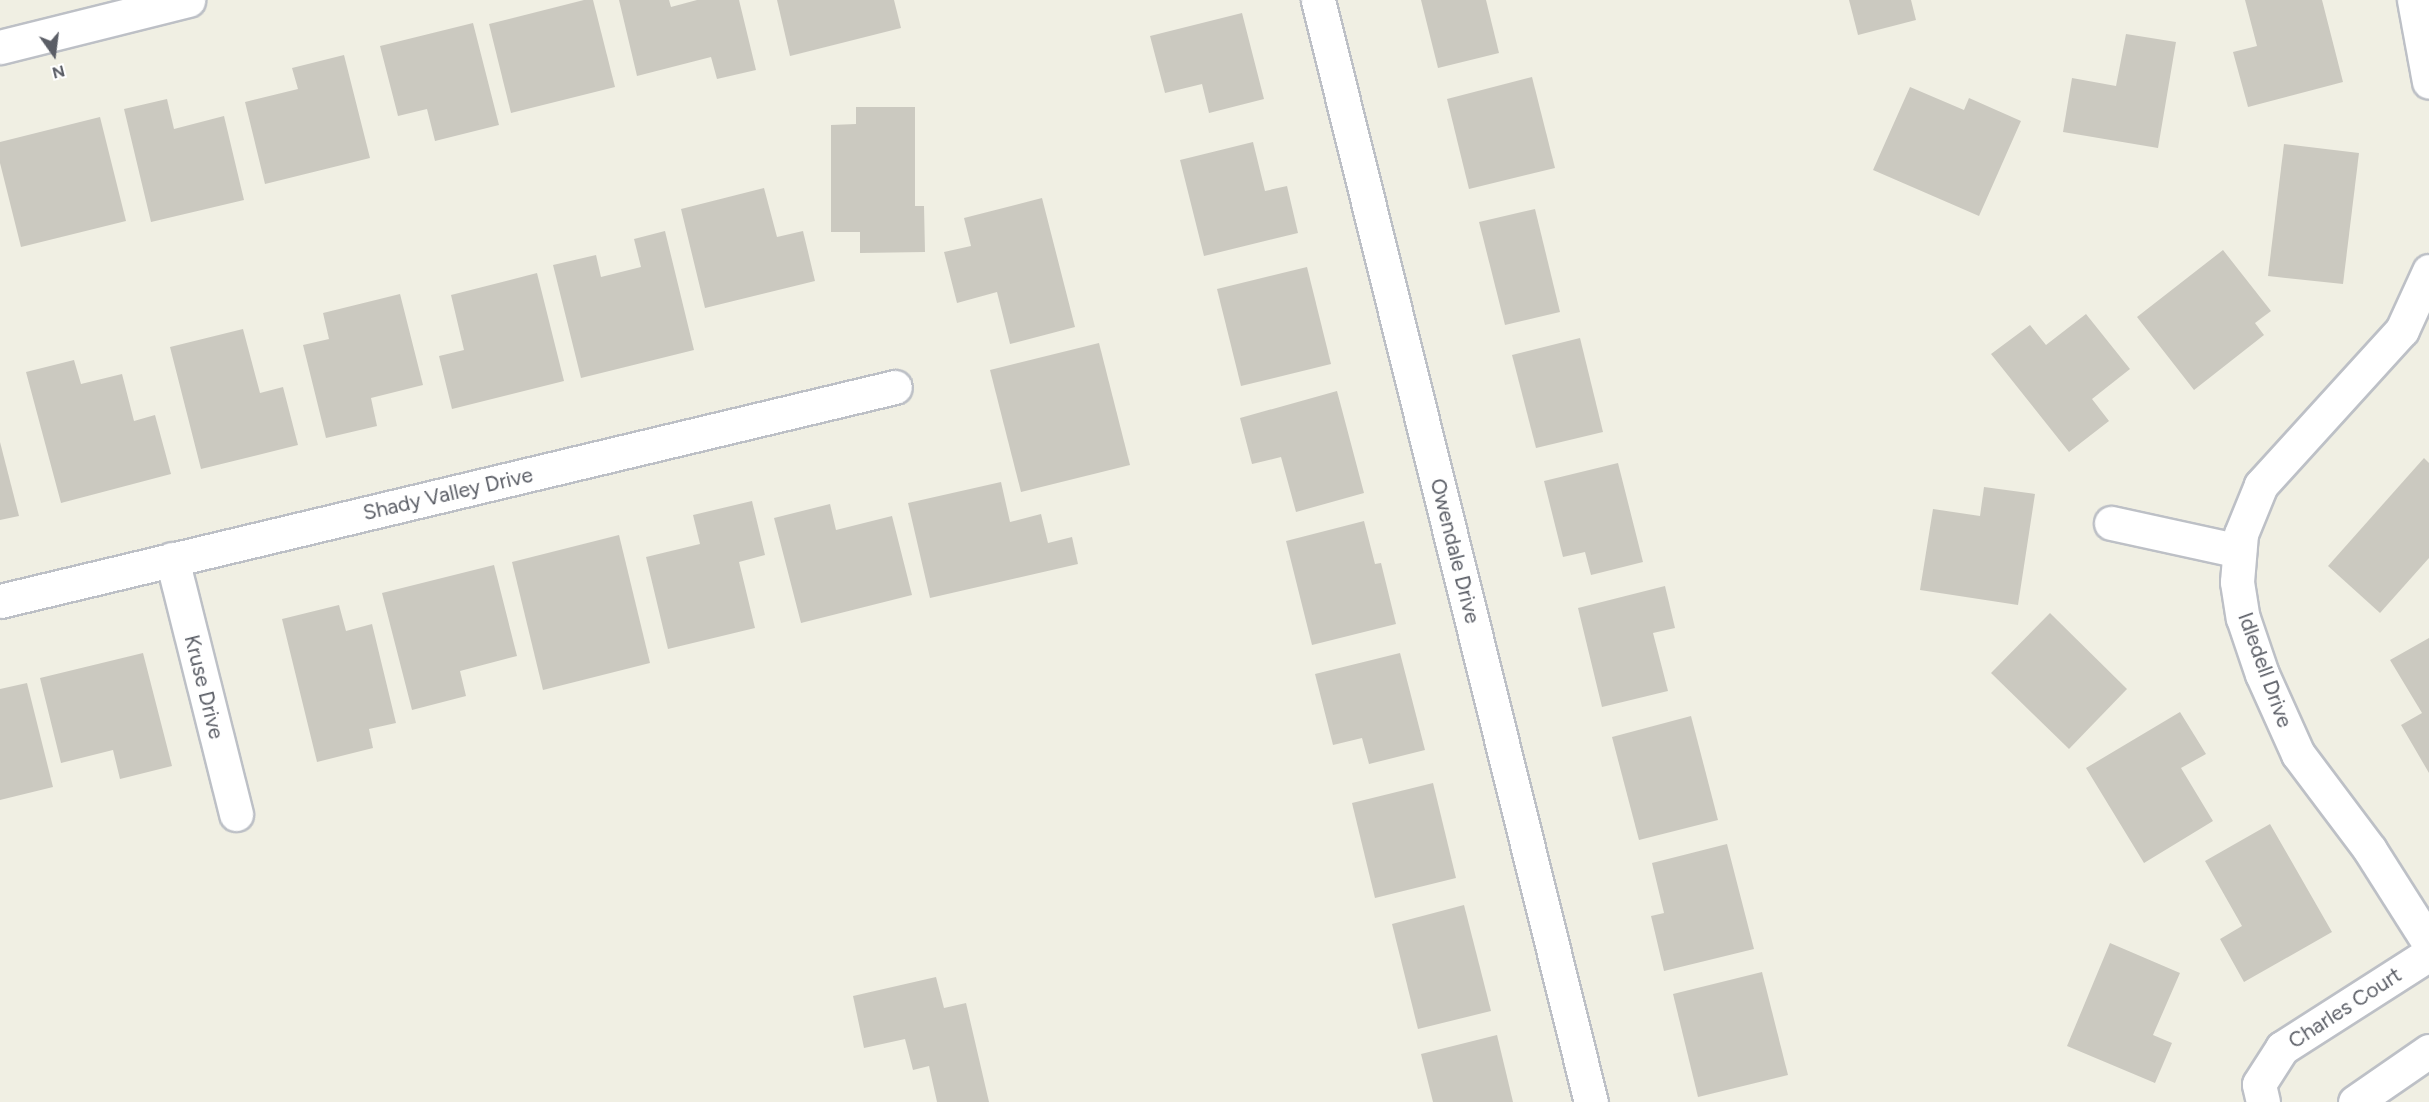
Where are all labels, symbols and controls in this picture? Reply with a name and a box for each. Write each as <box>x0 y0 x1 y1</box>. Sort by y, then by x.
north arrow <box>24 24 84 84</box>
text: N <box>50 61 67 83</box>
street label: Shady Valley Drive <box>361 462 535 526</box>
street label: Owendale Drive <box>1425 476 1485 626</box>
street label: Idledell Drive <box>2232 609 2298 731</box>
street label: Kruse Drive <box>179 632 229 742</box>
street label: Charles Court <box>2284 962 2406 1054</box>

